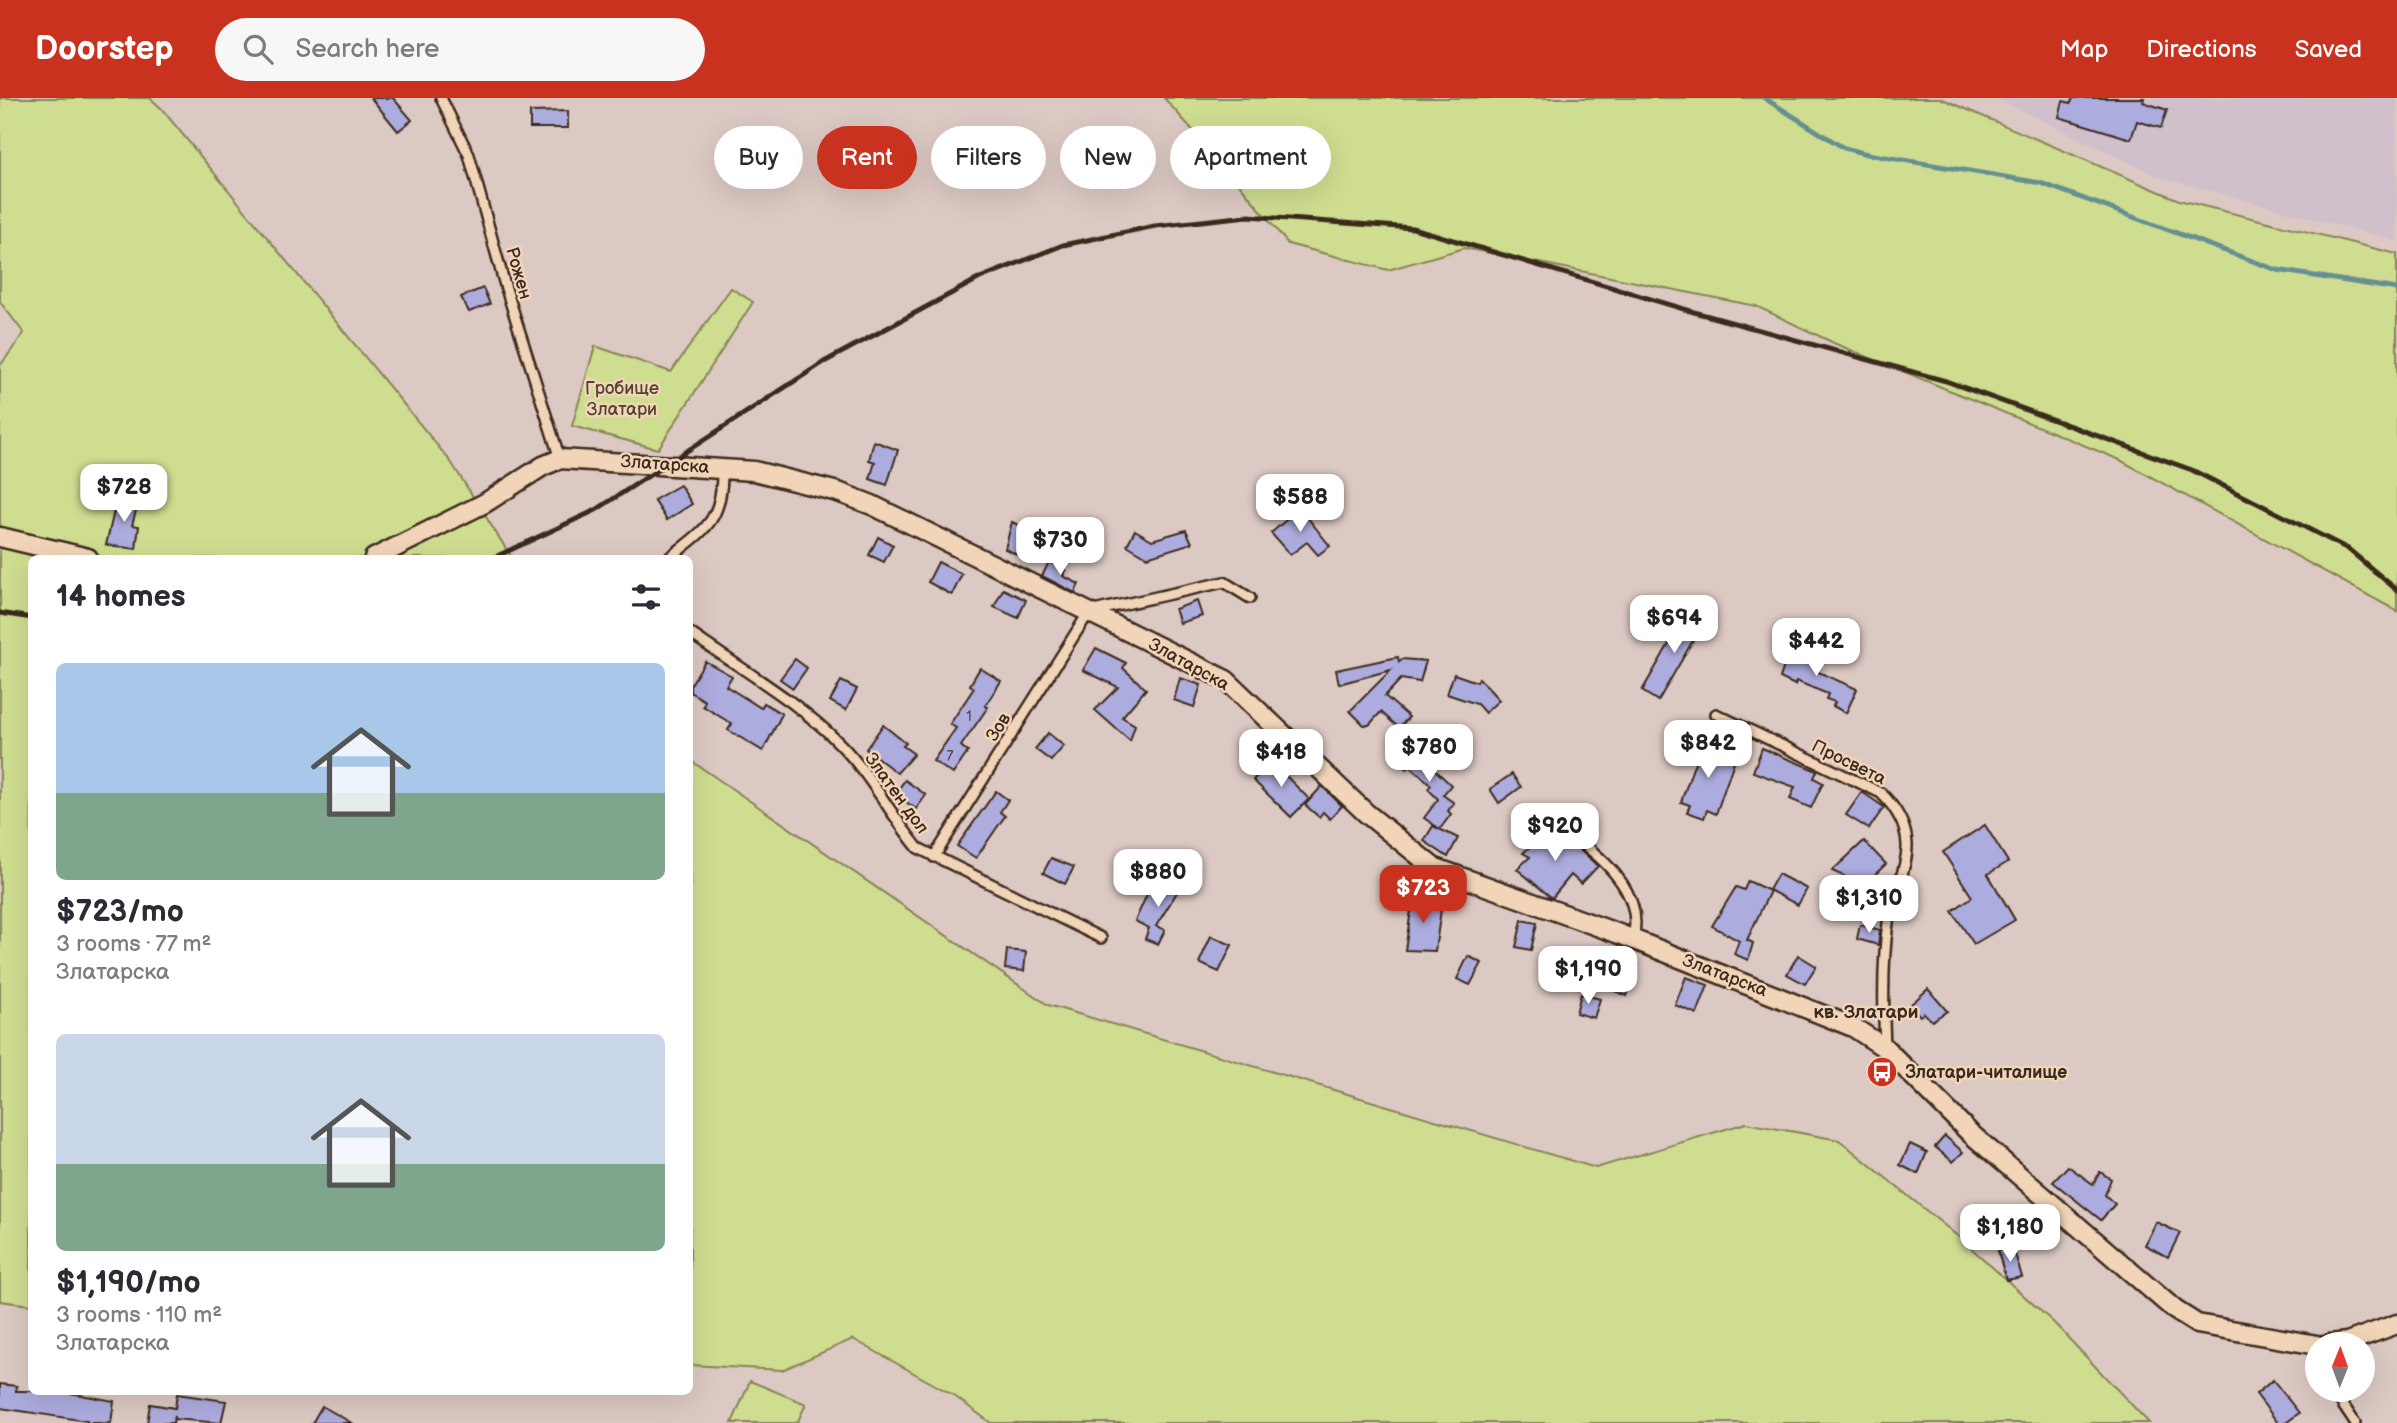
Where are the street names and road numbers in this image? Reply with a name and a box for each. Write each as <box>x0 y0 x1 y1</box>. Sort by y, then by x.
street label: Рожен <box>501 245 536 302</box>
street label: Златарска <box>620 451 710 478</box>
street label: Златарска <box>1145 634 1233 695</box>
street label: Зов <box>982 709 1015 745</box>
street label: Просвета <box>1808 735 1890 790</box>
street label: Златен дол <box>860 749 933 838</box>
street label: Златарска <box>1680 950 1770 1001</box>

